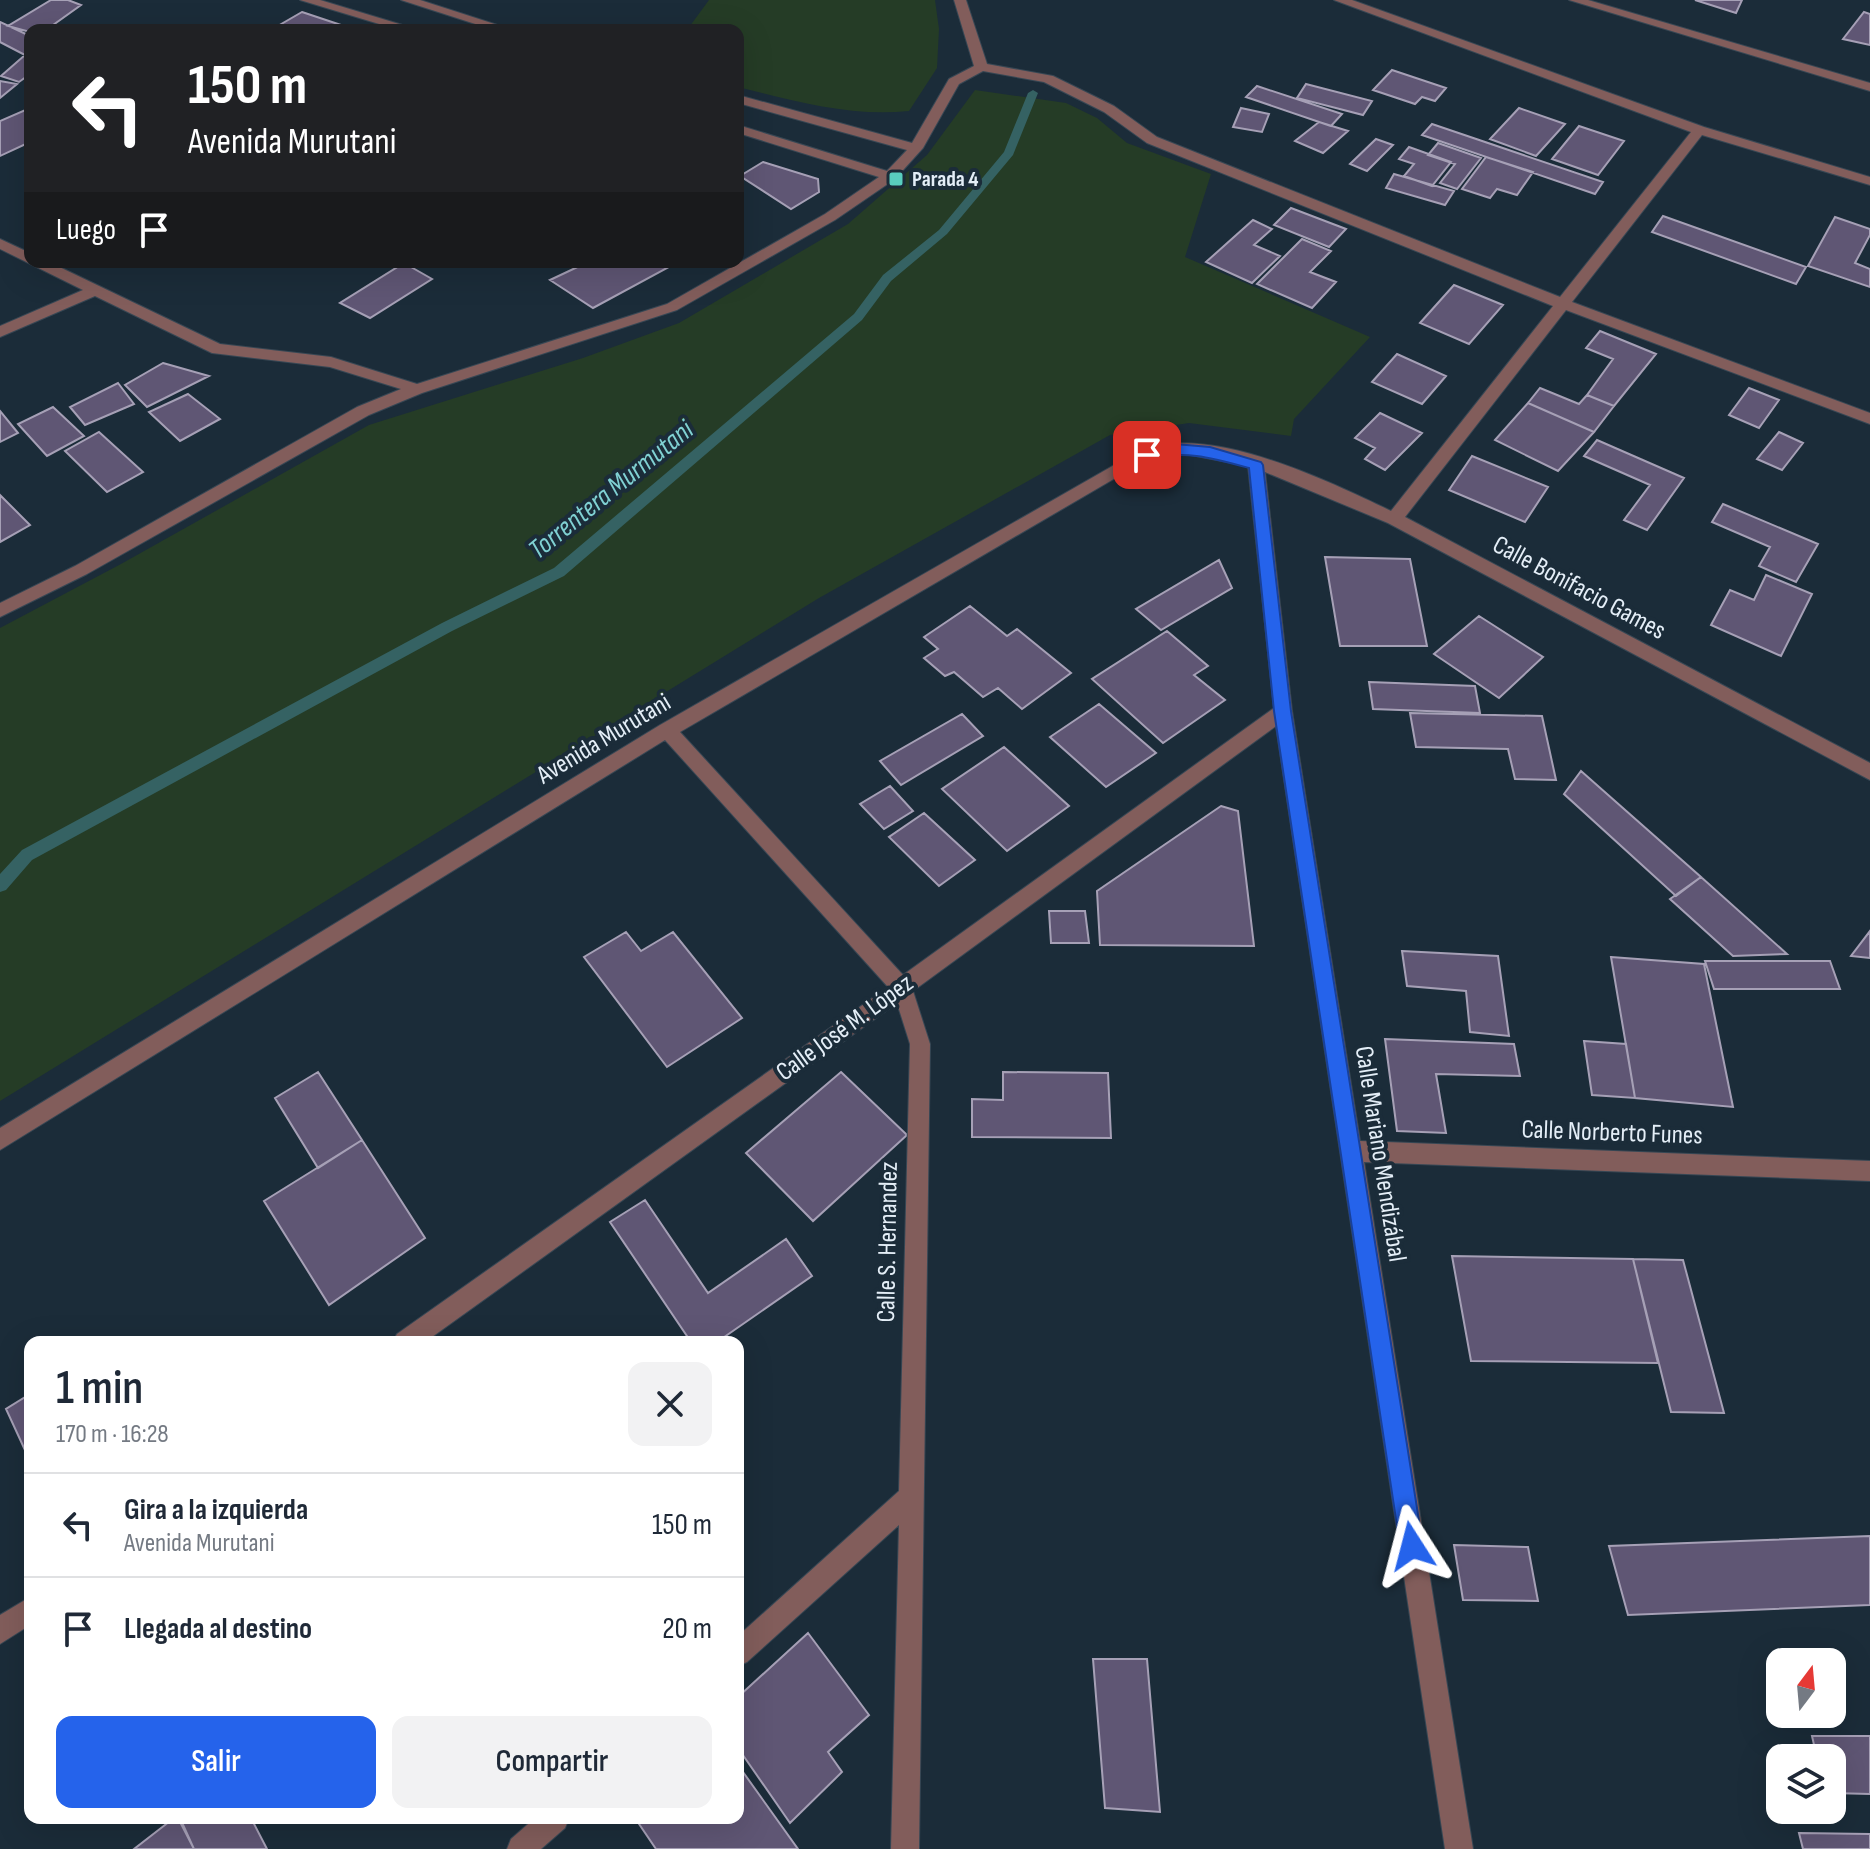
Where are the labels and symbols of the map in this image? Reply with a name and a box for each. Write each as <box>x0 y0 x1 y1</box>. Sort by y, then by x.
place label: Parada 4 <box>912 166 978 193</box>
marker: Parada 4 <box>887 170 905 188</box>
water label: Torrentera Murmutani <box>522 413 701 566</box>
pin <box>1113 421 1181 489</box>
street label: Calle Bonifacio Games <box>1487 529 1671 647</box>
street label: Avenida Murutani <box>531 687 676 792</box>
street label: Calle José M. López <box>770 968 920 1088</box>
street label: Calle Mariano Mendizábal <box>1348 1044 1412 1264</box>
street label: Calle Norberto Funes <box>1521 1114 1703 1152</box>
street label: Calle S. Hernandez <box>871 1161 905 1323</box>
position arrow <box>1370 1504 1454 1588</box>
north arrow <box>1766 1648 1846 1728</box>

